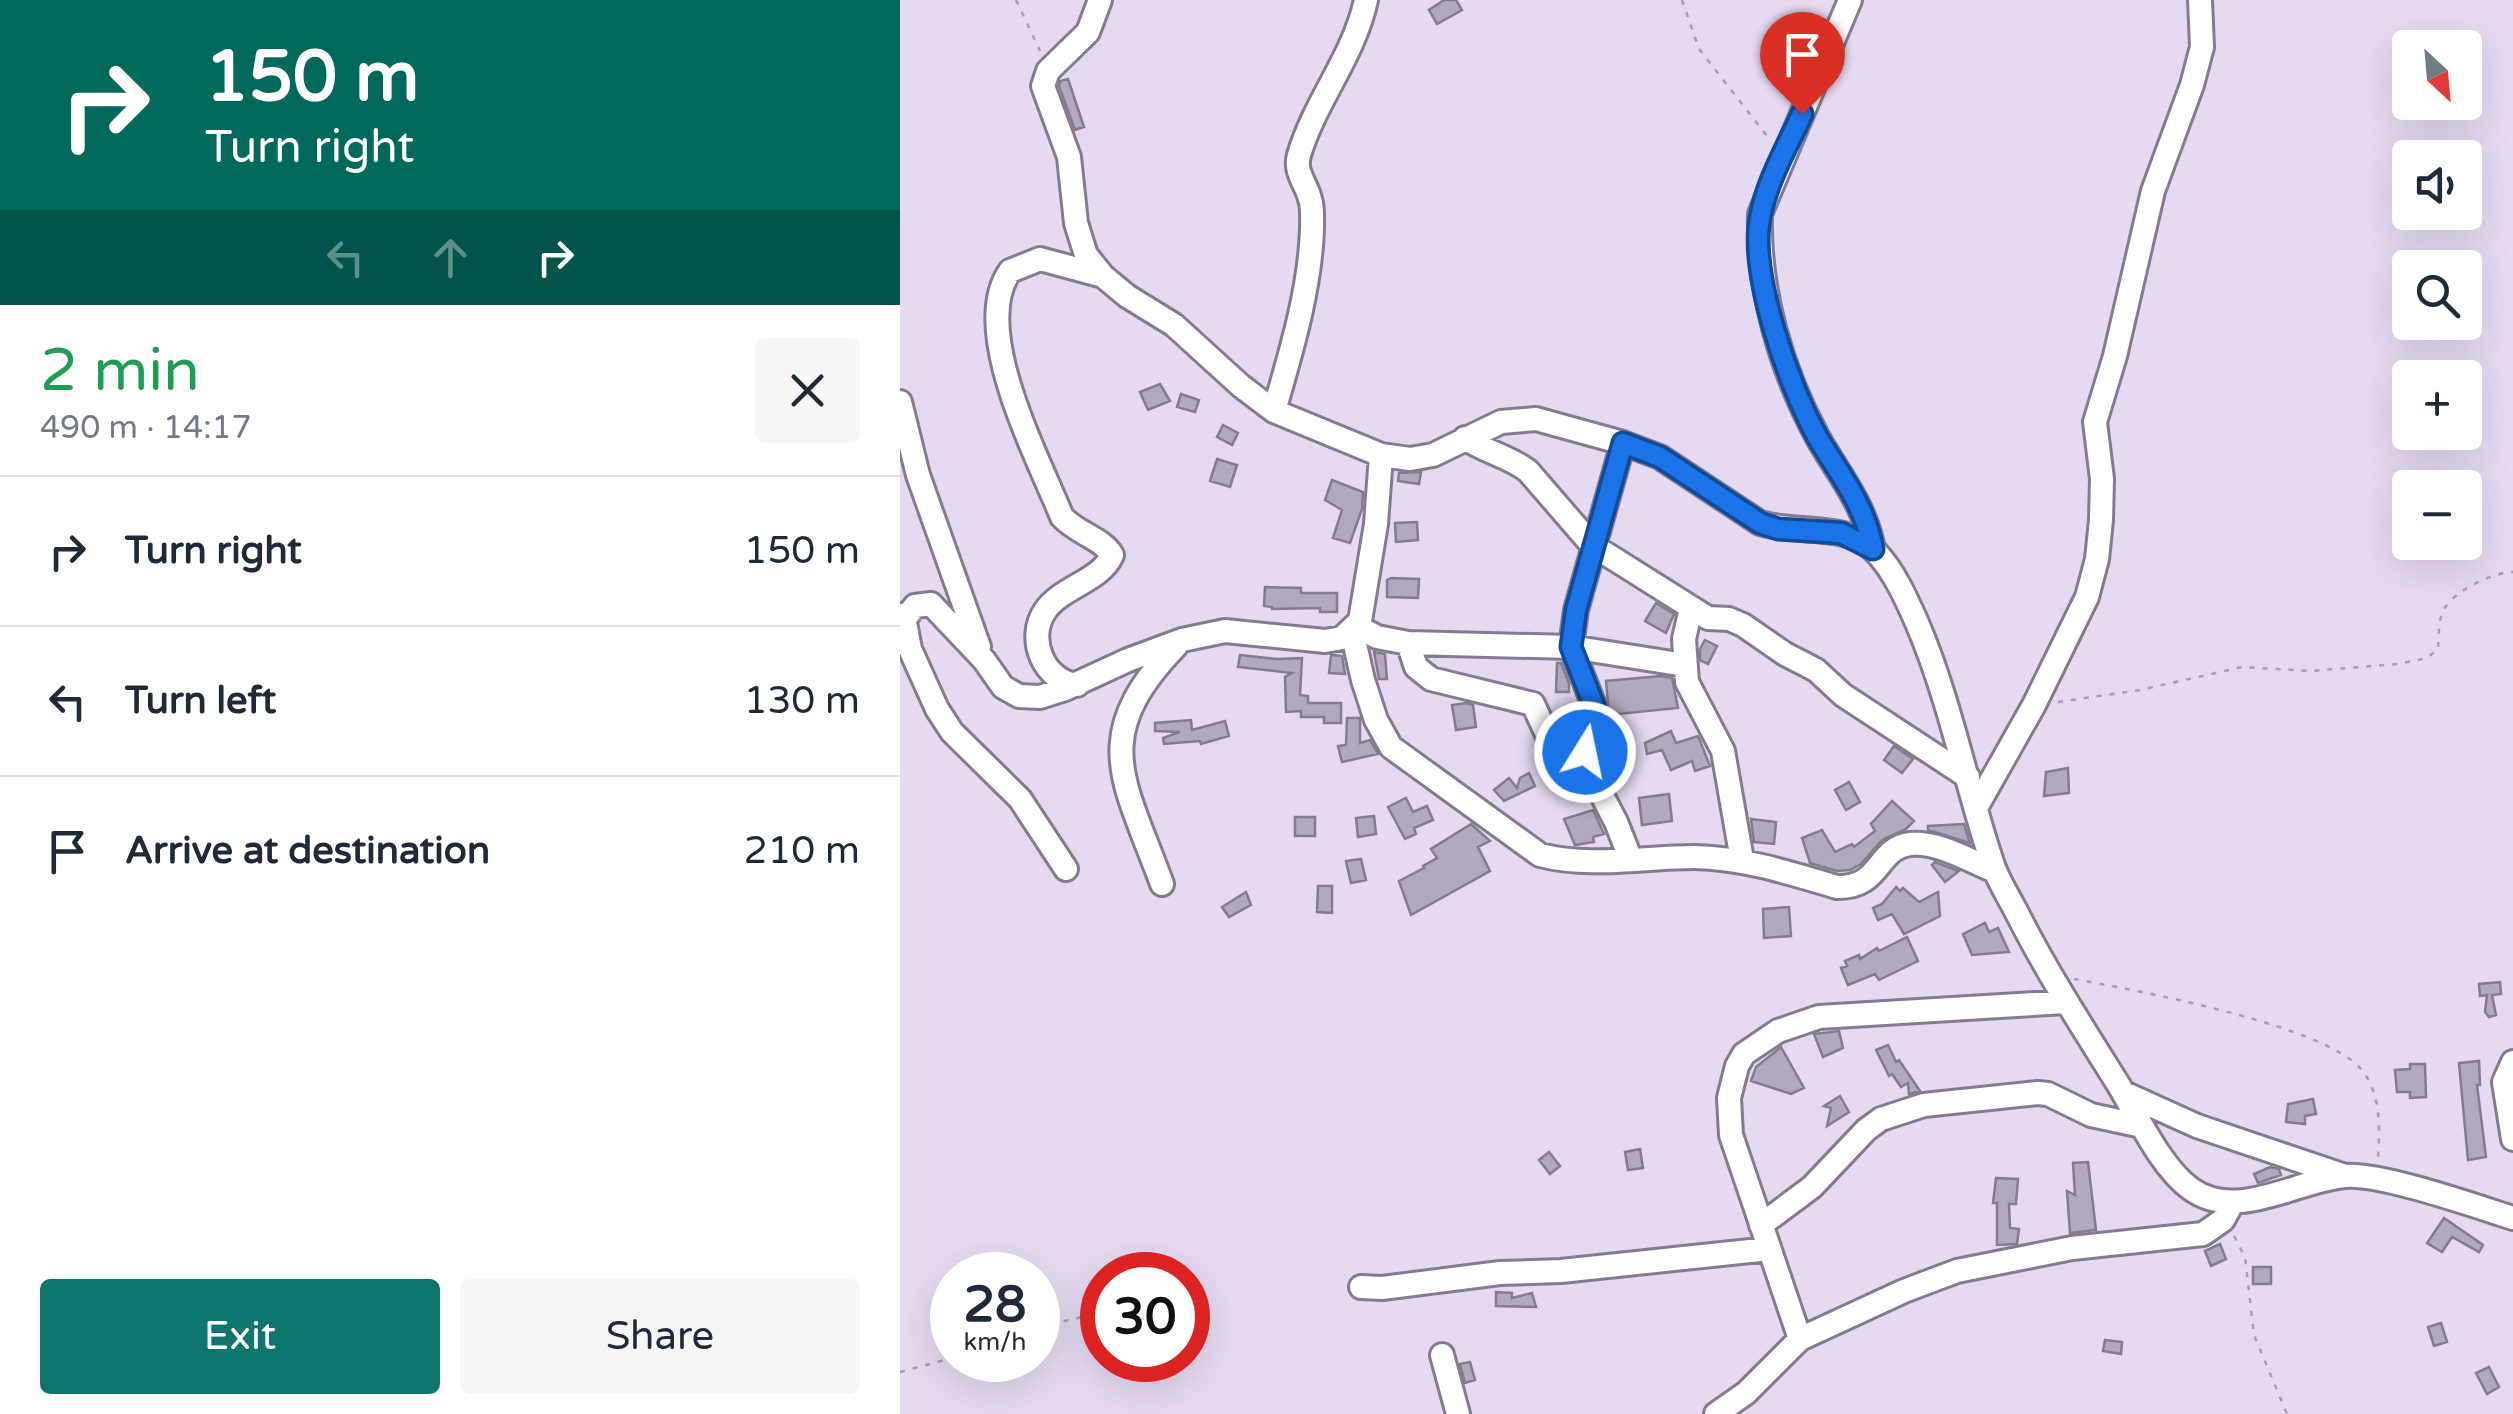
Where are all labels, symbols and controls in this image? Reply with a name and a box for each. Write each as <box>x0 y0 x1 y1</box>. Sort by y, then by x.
pin <box>1760 12 1845 115</box>
icon: arrive <box>1775 27 1830 82</box>
north arrow <box>2392 30 2482 120</box>
map controls <box>2392 30 2482 560</box>
text: 150 m <box>205 36 419 120</box>
icon: right <box>40 40 170 170</box>
text: Turn right <box>205 121 414 175</box>
button: sound <box>2392 140 2482 230</box>
icon: left <box>318 230 373 285</box>
icon: ahead <box>423 230 478 285</box>
icon: right <box>528 230 583 285</box>
button: search <box>2392 250 2482 340</box>
text: 2 min <box>40 335 200 407</box>
button: close <box>755 338 860 443</box>
button: + <box>2392 360 2482 450</box>
text: 490 m · 14:17 <box>40 409 252 447</box>
button: − <box>2392 470 2482 560</box>
icon: right <box>40 524 95 579</box>
text: Turn right <box>125 528 302 574</box>
text: 150 m <box>744 528 860 574</box>
icon: left <box>40 674 95 729</box>
text: Turn left <box>125 678 276 724</box>
text: 130 m <box>744 678 860 724</box>
position arrow <box>1533 700 1637 804</box>
icon: arrive <box>40 824 95 879</box>
text: Arrive at destination <box>125 828 490 874</box>
text: 210 m <box>744 828 860 874</box>
speed limit sign: 30 <box>1080 1252 1210 1382</box>
text: 28 <box>964 1275 1026 1335</box>
button: Exit <box>40 1279 440 1394</box>
button: Share <box>460 1279 860 1394</box>
text: km/h <box>964 1327 1026 1357</box>

